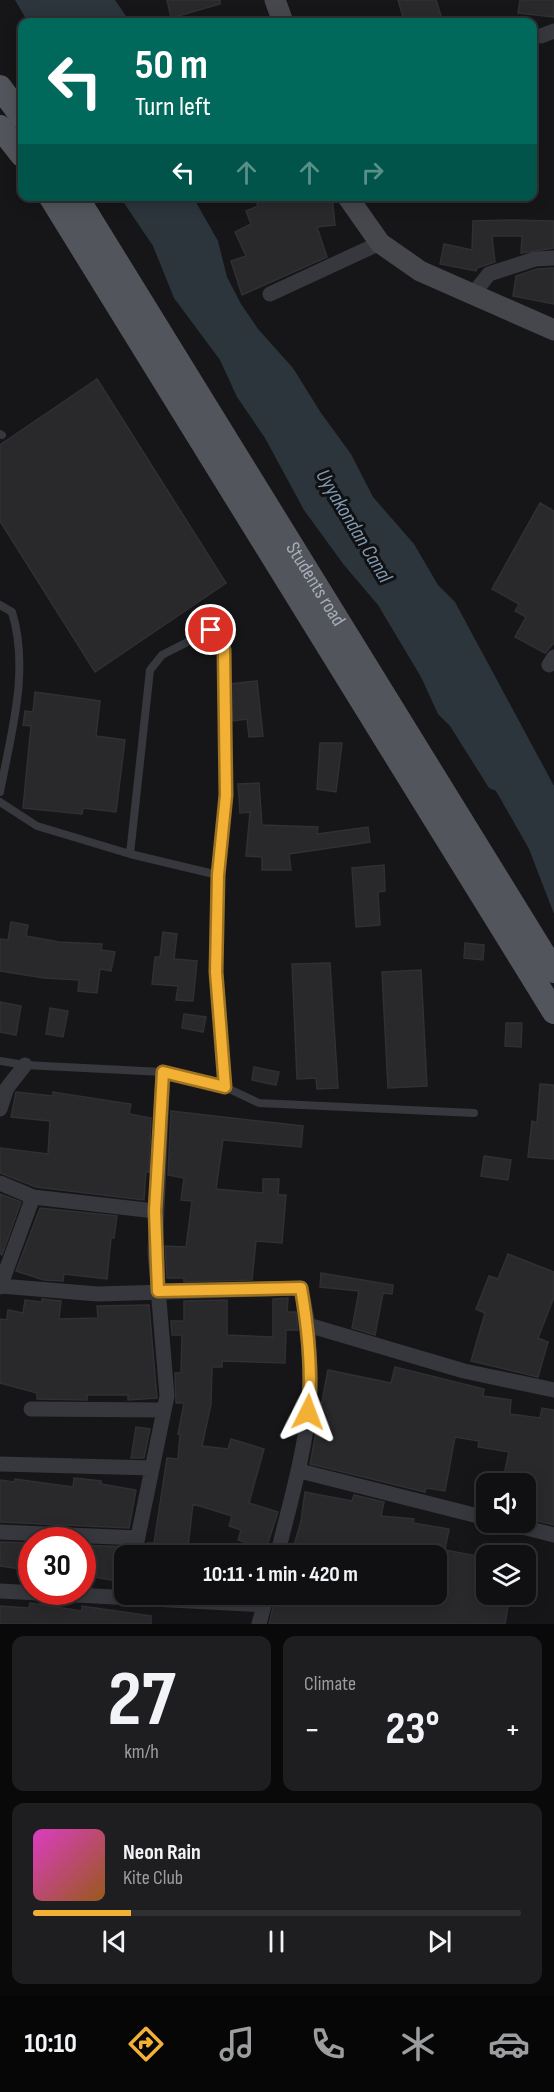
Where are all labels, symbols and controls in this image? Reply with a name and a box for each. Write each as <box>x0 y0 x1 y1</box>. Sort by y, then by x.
text: 50 m <box>135 40 208 91</box>
icon: left <box>36 42 114 120</box>
text: Turn left <box>135 91 211 123</box>
icon: left <box>167 156 200 189</box>
icon: ahead <box>230 156 263 189</box>
icon: ahead <box>293 156 326 189</box>
icon: right <box>356 156 389 189</box>
water label: Uyyakondan Canal <box>310 465 398 588</box>
street label: Students road <box>280 538 350 631</box>
pin <box>185 604 236 655</box>
icon: arrive <box>194 613 227 646</box>
position arrow <box>276 1380 340 1444</box>
map controls <box>476 1473 536 1605</box>
button: sound <box>476 1473 536 1533</box>
speed limit sign: 30 <box>18 1527 96 1605</box>
button: layers <box>476 1545 536 1605</box>
text: 10:11 · 1 min · 420 m <box>203 1561 358 1588</box>
text: 27 <box>107 1654 176 1747</box>
text: Climate <box>304 1672 356 1696</box>
text: 23° <box>385 1702 440 1757</box>
text: − <box>304 1710 320 1750</box>
text: + <box>505 1710 521 1750</box>
text: km/h <box>124 1740 159 1764</box>
text: Neon Rain <box>123 1839 201 1866</box>
text: Kite Club <box>123 1866 183 1890</box>
icon: previous <box>98 1925 131 1958</box>
icon: pause <box>260 1925 293 1958</box>
icon: next <box>423 1925 456 1958</box>
icon: directions <box>125 2023 167 2065</box>
icon: music <box>216 2023 258 2065</box>
icon: phone <box>307 2023 349 2065</box>
icon: climate <box>397 2023 439 2065</box>
icon: car <box>488 2023 530 2065</box>
text: 10:10 <box>24 2028 77 2060</box>

